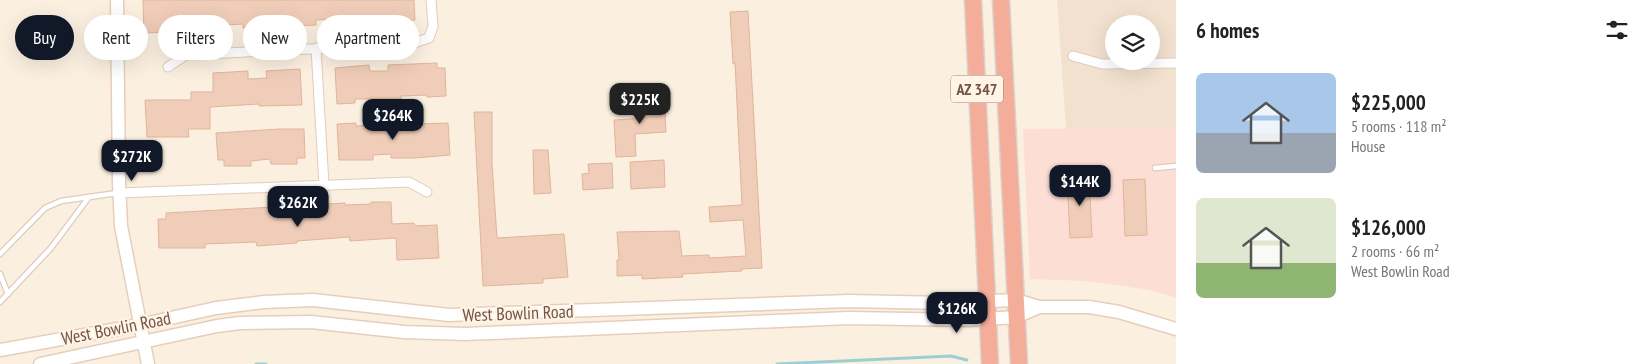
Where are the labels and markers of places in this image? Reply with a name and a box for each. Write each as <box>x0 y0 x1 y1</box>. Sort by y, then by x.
pin: $225K <box>605 82 675 125</box>
pin: $264K <box>358 98 428 141</box>
pin: $272K <box>97 140 167 182</box>
pin: $144K <box>1045 164 1115 207</box>
pin: $262K <box>263 186 333 228</box>
pin: $126K <box>922 292 992 334</box>

